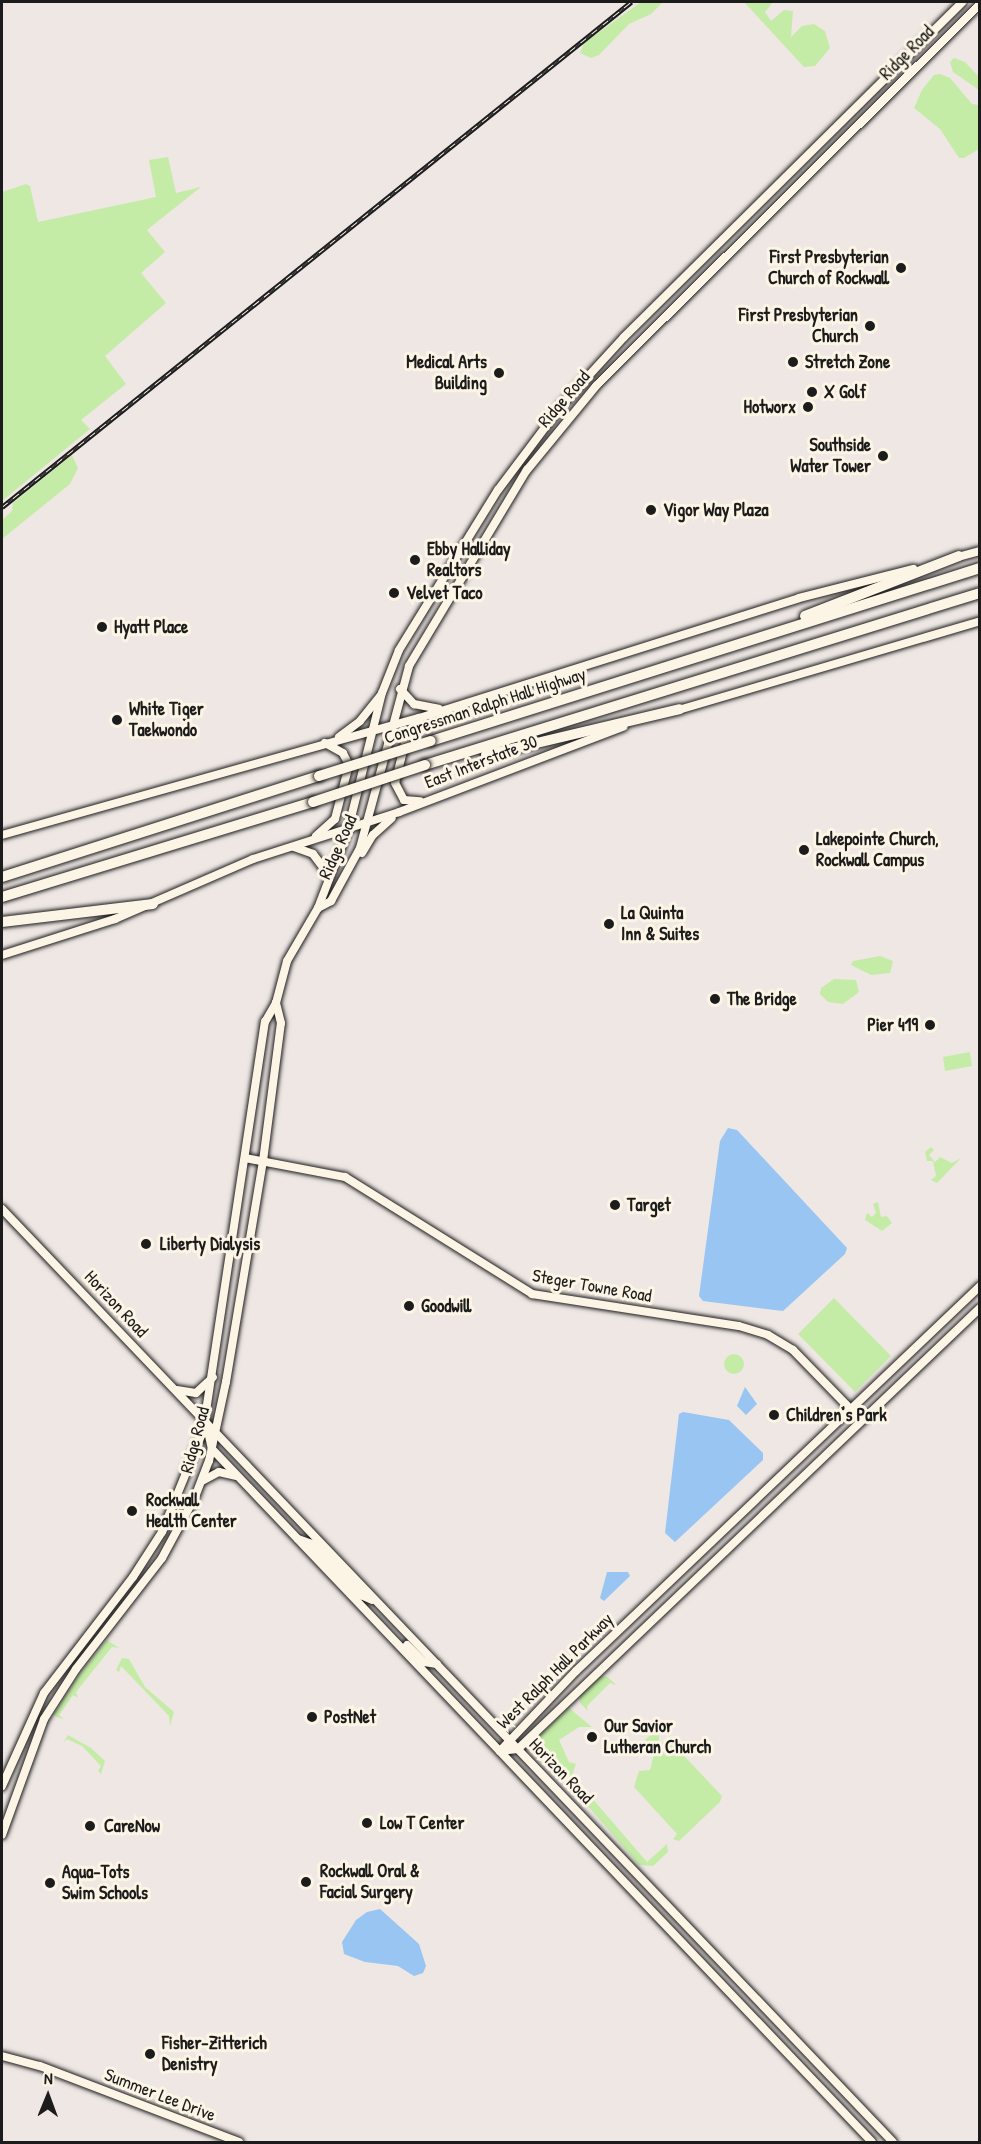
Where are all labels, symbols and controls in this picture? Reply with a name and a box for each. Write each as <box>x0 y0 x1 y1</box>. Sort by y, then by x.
street label: Ridge Road <box>875 21 939 85</box>
place label: First Presbyterian Church of Rockwall <box>768 247 889 290</box>
marker: First Presbyterian Church of Rockwall <box>894 261 908 275</box>
place label: First Presbyterian Church <box>739 305 858 348</box>
marker: First Presbyterian Church <box>863 319 877 333</box>
place label: Stretch Zone <box>805 351 890 373</box>
place label: Medical Arts Building <box>406 352 487 394</box>
marker: Stretch Zone <box>786 355 800 369</box>
marker: Medical Arts Building <box>492 366 506 380</box>
street label: Ridge Road <box>534 366 594 432</box>
place label: X Golf <box>824 381 866 403</box>
marker: X Golf <box>805 385 819 399</box>
place label: Hotworx <box>744 396 796 418</box>
marker: Hotworx <box>801 400 815 414</box>
place label: Southside Water Tower <box>790 435 871 478</box>
marker: Southside Water Tower <box>876 449 890 463</box>
place label: Vigor Way Plaza <box>663 499 769 521</box>
marker: Vigor Way Plaza <box>644 503 658 517</box>
place label: Ebby Halliday Realtors <box>427 539 511 582</box>
marker: Ebby Halliday Realtors <box>408 553 422 567</box>
place label: Velvet Taco <box>406 582 482 604</box>
marker: Velvet Taco <box>387 586 401 600</box>
place label: Hyatt Place <box>114 616 188 638</box>
marker: Hyatt Place <box>95 620 109 634</box>
street label: Congressman Ralph Hall Highway <box>382 663 588 749</box>
place label: White Tiger Taekwondo <box>129 699 204 742</box>
marker: White Tiger Taekwondo <box>110 713 124 727</box>
street label: East Interstate 30 <box>422 731 540 793</box>
street label: Ridge Road <box>314 812 362 882</box>
place label: Lakepointe Church, Rockwall Campus <box>816 829 939 872</box>
marker: Lakepointe Church, Rockwall Campus <box>797 843 811 857</box>
place label: La Quinta Inn & Suites <box>621 903 699 946</box>
marker: La Quinta Inn & Suites <box>602 917 616 931</box>
place label: The Bridge <box>727 988 797 1010</box>
marker: The Bridge <box>708 992 722 1006</box>
place label: Pier 419 <box>867 1014 918 1036</box>
marker: Pier 419 <box>923 1018 937 1032</box>
place label: Target <box>627 1194 671 1216</box>
marker: Target <box>608 1198 622 1212</box>
place label: Liberty Dialysis <box>160 1233 260 1255</box>
marker: Liberty Dialysis <box>137 1235 155 1253</box>
street label: Steger Towne Road <box>531 1265 653 1307</box>
street label: Horizon Road <box>80 1266 152 1342</box>
place label: Goodwill <box>421 1295 471 1317</box>
marker: Goodwill <box>402 1299 416 1313</box>
street label: Ridge Road <box>176 1404 214 1476</box>
place label: Children’s Park <box>786 1404 887 1426</box>
marker: Children’s Park <box>767 1408 781 1422</box>
place label: Rockwall Health Center <box>146 1490 237 1532</box>
marker: Rockwall Health Center <box>123 1502 141 1520</box>
street label: West Ralph Hall Parkway <box>492 1608 618 1734</box>
place label: PostNet <box>324 1706 376 1728</box>
marker: PostNet <box>305 1710 319 1724</box>
place label: Our Savior Lutheran Church <box>604 1716 711 1758</box>
marker: Our Savior Lutheran Church <box>585 1730 599 1744</box>
street label: Horizon Road <box>524 1734 598 1808</box>
place label: Low T Center <box>380 1812 464 1834</box>
marker: Low T Center <box>358 1814 376 1832</box>
place label: CareNow <box>104 1815 160 1837</box>
marker: CareNow <box>81 1817 99 1835</box>
place label: Rockwall Oral & Facial Surgery <box>320 1861 420 1904</box>
place label: Aqua-Tots Swim Schools <box>62 1862 148 1904</box>
marker: Rockwall Oral & Facial Surgery <box>297 1873 315 1891</box>
marker: Aqua-Tots Swim Schools <box>43 1876 57 1890</box>
place label: Fisher-Zitterich Denistry <box>162 2033 267 2076</box>
marker: Fisher-Zitterich Denistry <box>143 2047 157 2061</box>
street label: Summer Lee Drive <box>101 2064 219 2126</box>
north arrow <box>18 2066 78 2126</box>
text: N <box>44 2067 53 2089</box>

